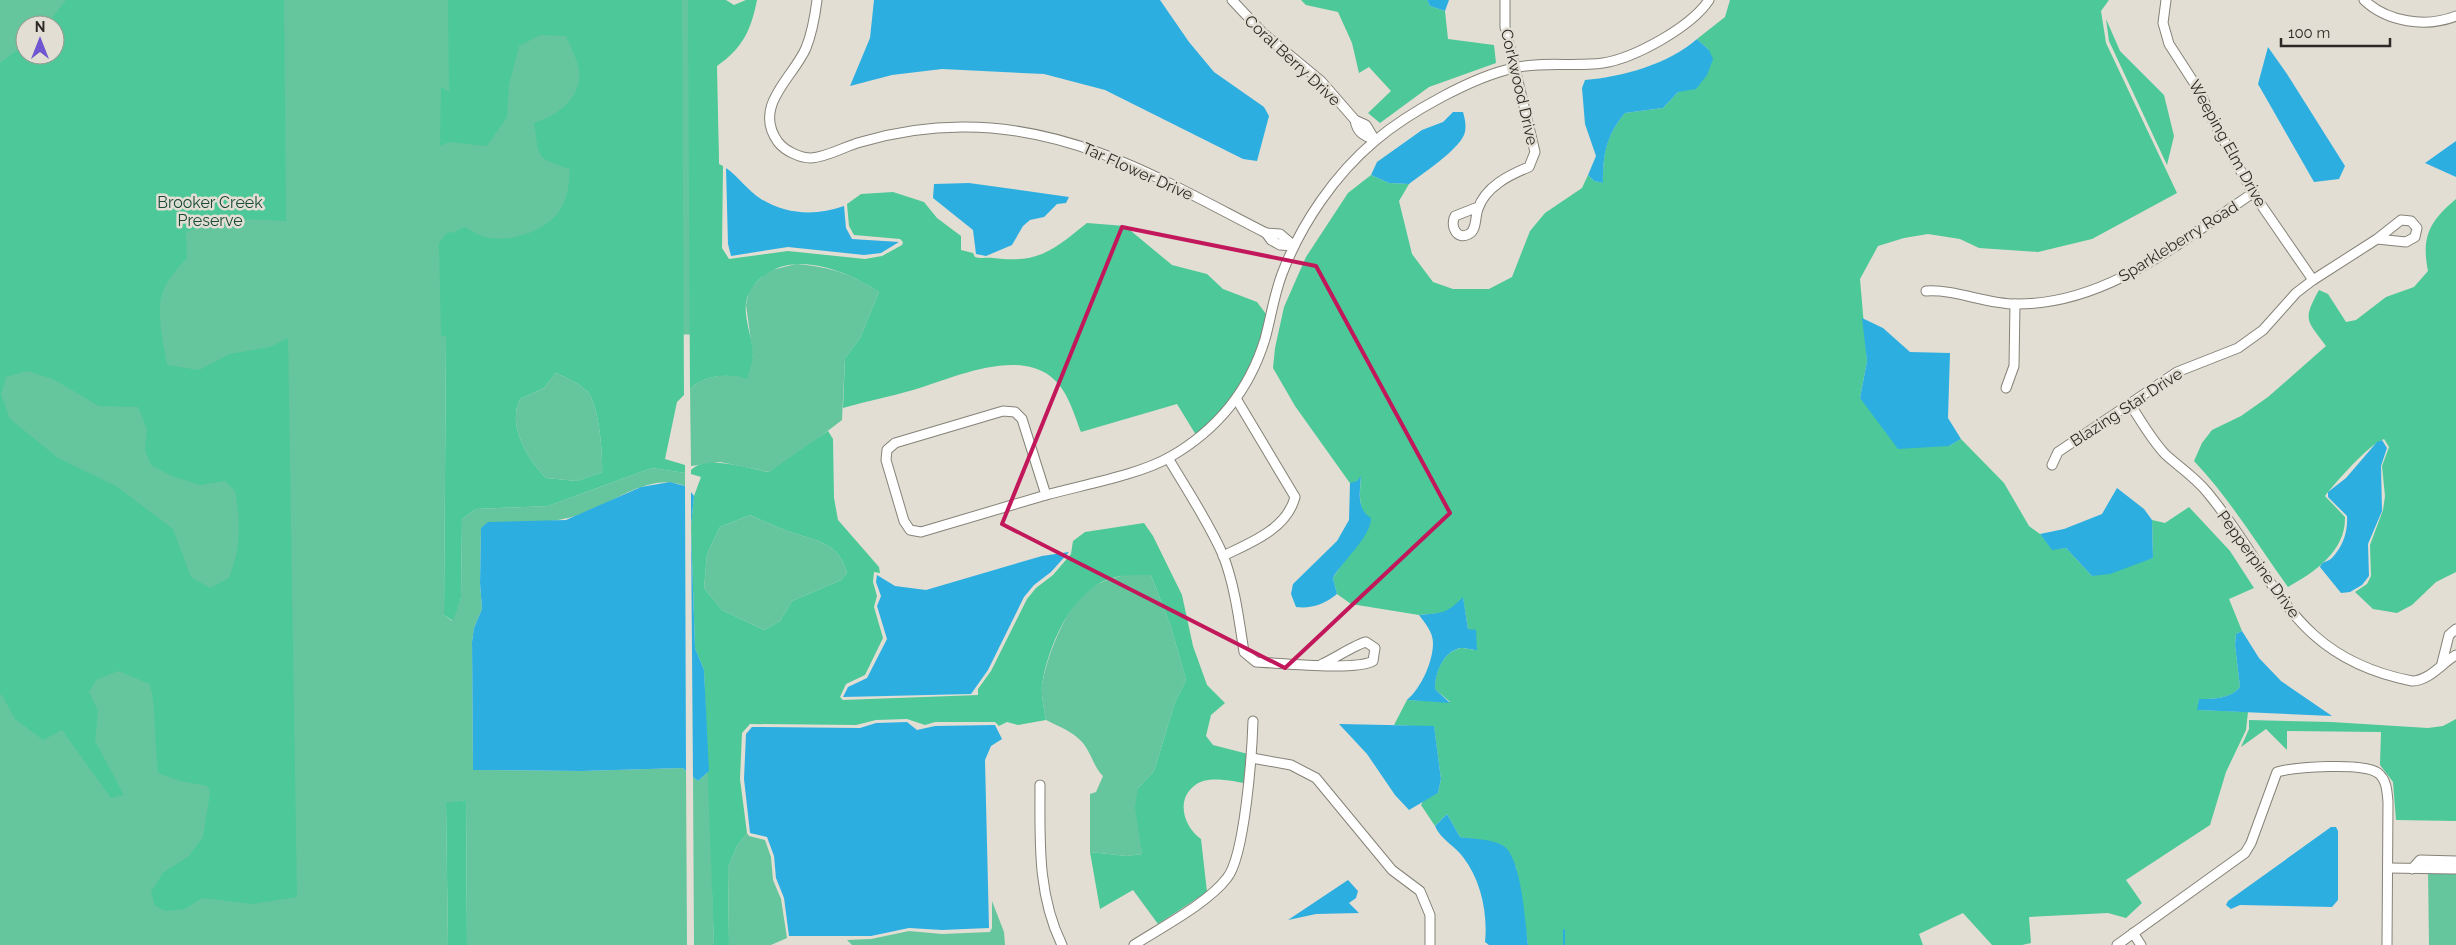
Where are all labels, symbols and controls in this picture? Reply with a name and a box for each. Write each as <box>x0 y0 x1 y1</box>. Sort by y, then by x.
street label: Coral Berry Drive <box>1241 11 1345 110</box>
north arrow <box>15 15 65 65</box>
scale bar <box>2281 15 2390 47</box>
text: N <box>35 19 45 35</box>
text: 100 m <box>2288 24 2330 42</box>
street label: Corkwood Drive <box>1497 27 1542 147</box>
street label: Weeping Elm Drive <box>2185 76 2270 210</box>
street label: Tar Flower Drive <box>1080 139 1196 204</box>
park label: Brooker Creek Preserve <box>157 193 263 230</box>
street label: Sparkleberry Road <box>2115 197 2242 286</box>
street label: Blazing Star Drive <box>2067 364 2186 451</box>
street label: Pepperpine Drive <box>2213 507 2304 622</box>

